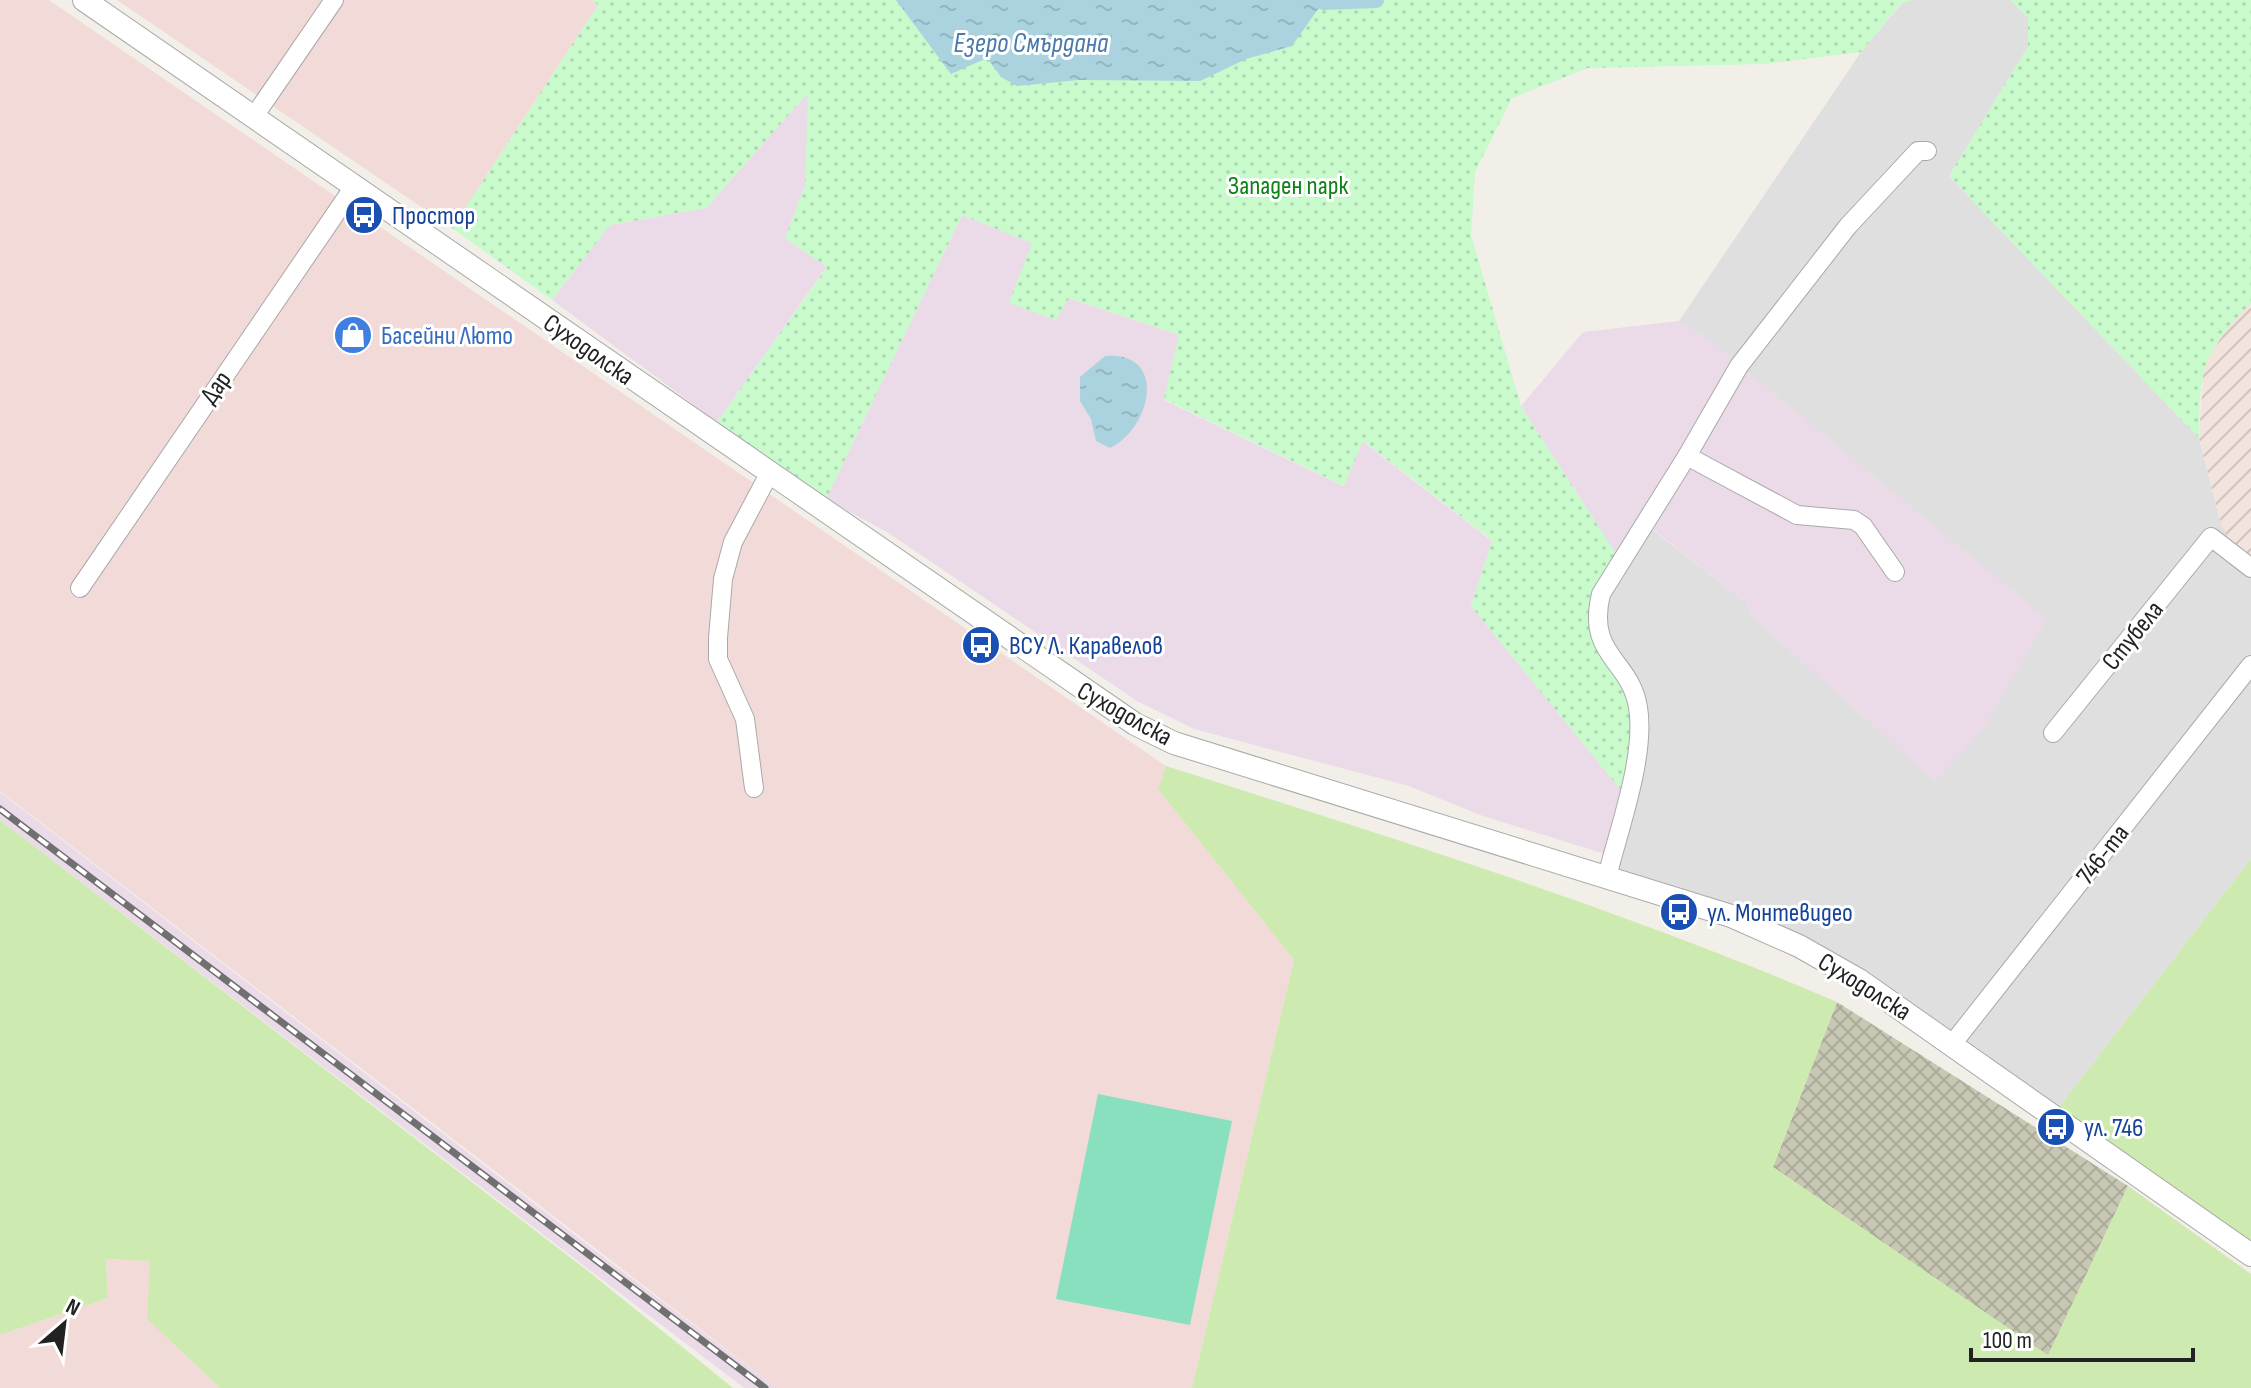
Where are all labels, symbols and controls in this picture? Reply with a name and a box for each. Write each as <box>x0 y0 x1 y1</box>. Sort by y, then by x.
water label: Езеро Смърдана <box>954 27 1109 60</box>
park label: Западен парк <box>1228 171 1348 202</box>
bus stop icon: Простор <box>343 194 385 236</box>
place label: Простор <box>392 201 475 232</box>
street label: Суходолска <box>537 308 639 393</box>
shop icon: Басейни Люто <box>332 314 374 356</box>
place label: Басейни Люто <box>381 321 513 352</box>
street label: Дар <box>194 365 238 410</box>
street label: Стубела <box>2096 595 2170 677</box>
bus stop icon: ВСУ Л. Каравелов <box>960 624 1002 666</box>
place label: ВСУ Л. Каравелов <box>1009 631 1163 662</box>
street label: Суходолска <box>1071 676 1177 753</box>
street label: 746-та <box>2070 819 2136 891</box>
bus stop icon: ул. Монтевидео <box>1658 891 1700 933</box>
place label: ул. Монтевидео <box>1707 898 1853 929</box>
street label: Суходолска <box>1812 947 1916 1028</box>
bus stop icon: ул. 746 <box>2035 1106 2077 1148</box>
place label: ул. 746 <box>2084 1113 2143 1144</box>
north arrow <box>24 1284 104 1364</box>
text: N <box>61 1293 84 1322</box>
scale bar <box>1971 1312 2193 1362</box>
text: 100 m <box>1983 1326 2032 1355</box>

